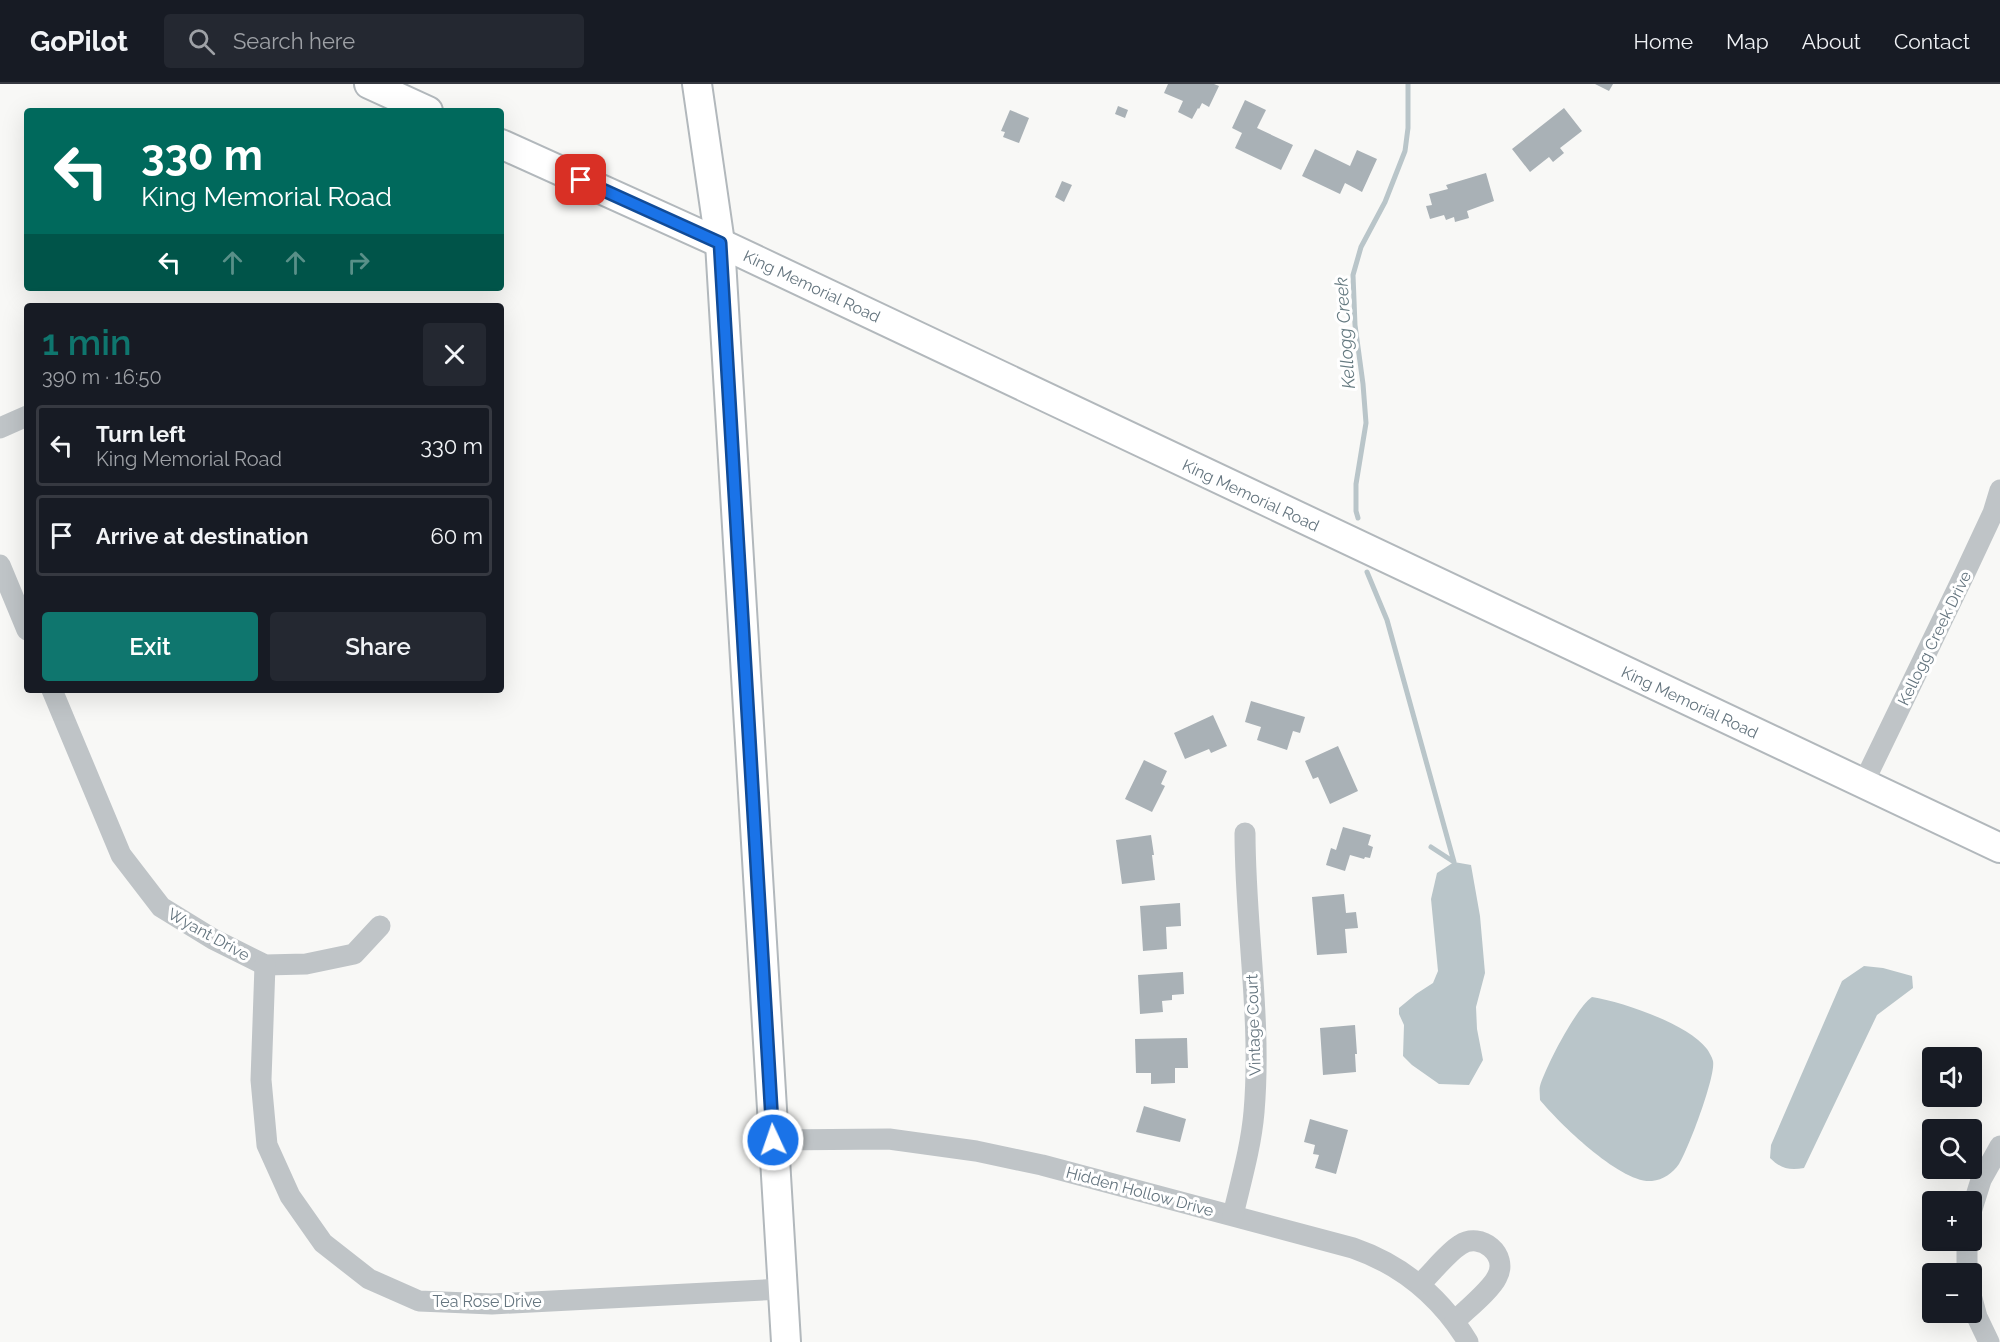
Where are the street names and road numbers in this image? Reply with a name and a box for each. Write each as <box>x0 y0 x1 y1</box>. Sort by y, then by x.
street label: King Memorial Road <box>740 246 883 327</box>
street label: King Memorial Road <box>1179 455 1322 536</box>
street label: Kellogg Creek Drive <box>1894 568 1975 709</box>
street label: King Memorial Road <box>1618 662 1761 743</box>
street label: Wyant Drive <box>165 904 253 965</box>
street label: Vintage Court <box>1242 973 1265 1076</box>
street label: Hidden Hollow Drive <box>1064 1163 1216 1220</box>
street label: Tea Rose Drive <box>432 1292 542 1311</box>

